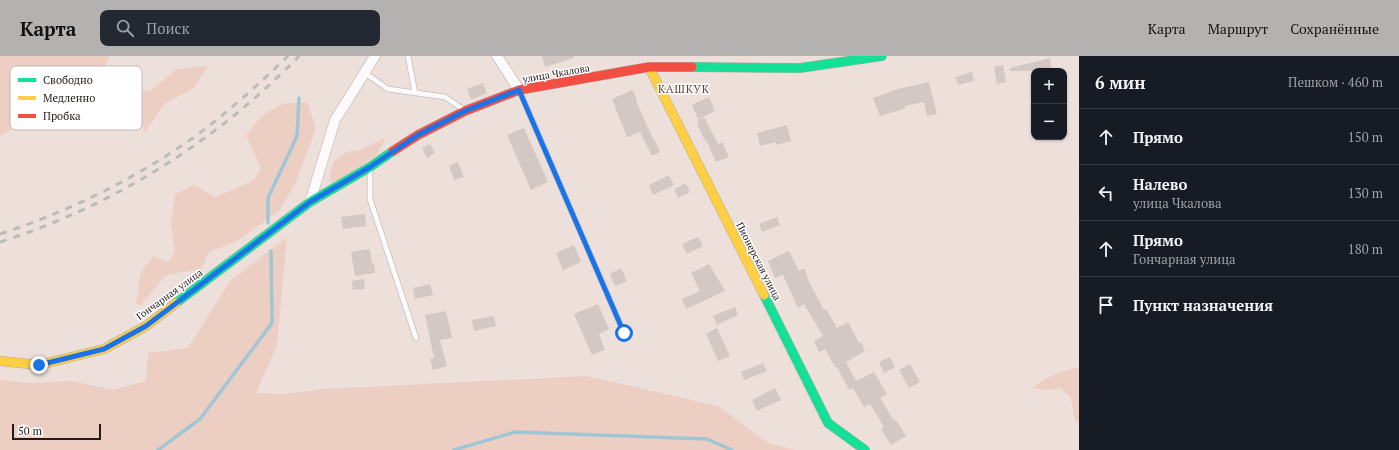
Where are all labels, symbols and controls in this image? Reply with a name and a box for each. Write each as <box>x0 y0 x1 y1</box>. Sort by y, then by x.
search box <box>100 10 380 46</box>
text: Карта <box>20 16 76 41</box>
icon: search <box>114 17 136 39</box>
text: Поиск <box>146 18 190 38</box>
text: Карта <box>1148 19 1186 38</box>
text: Маршрут <box>1208 19 1268 38</box>
text: Сохранённые <box>1290 19 1379 38</box>
street label: улица Чкалова <box>520 61 591 86</box>
legend <box>10 66 142 130</box>
map controls <box>1031 68 1067 140</box>
button: + <box>1031 68 1067 104</box>
text: 6 мин <box>1095 71 1145 94</box>
text: Свободно <box>43 73 93 87</box>
text: Пешком · 460 m <box>1288 73 1383 91</box>
district label: КАШКУК <box>658 82 710 96</box>
text: Медленно <box>43 91 95 105</box>
button: − <box>1031 104 1067 140</box>
text: Пробка <box>43 109 81 123</box>
icon: ahead <box>1095 126 1117 148</box>
text: Прямо <box>1133 127 1183 147</box>
text: 150 m <box>1348 128 1383 146</box>
text: Налево <box>1133 174 1187 194</box>
icon: left <box>1095 182 1117 204</box>
text: 130 m <box>1348 184 1383 202</box>
text: улица Чкалова <box>1133 194 1222 212</box>
street label: Пионерская улица <box>733 220 784 303</box>
text: Прямо <box>1133 230 1183 250</box>
icon: ahead <box>1095 238 1117 260</box>
text: 180 m <box>1348 240 1383 258</box>
text: Гончарная улица <box>1133 250 1236 268</box>
street label: Гончарная улица <box>134 266 205 323</box>
icon: arrive <box>1095 294 1117 316</box>
text: Пункт назначения <box>1133 295 1273 315</box>
route start <box>615 324 633 342</box>
route end <box>30 356 48 374</box>
scale bar <box>12 422 101 441</box>
text: 50 m <box>18 424 42 438</box>

